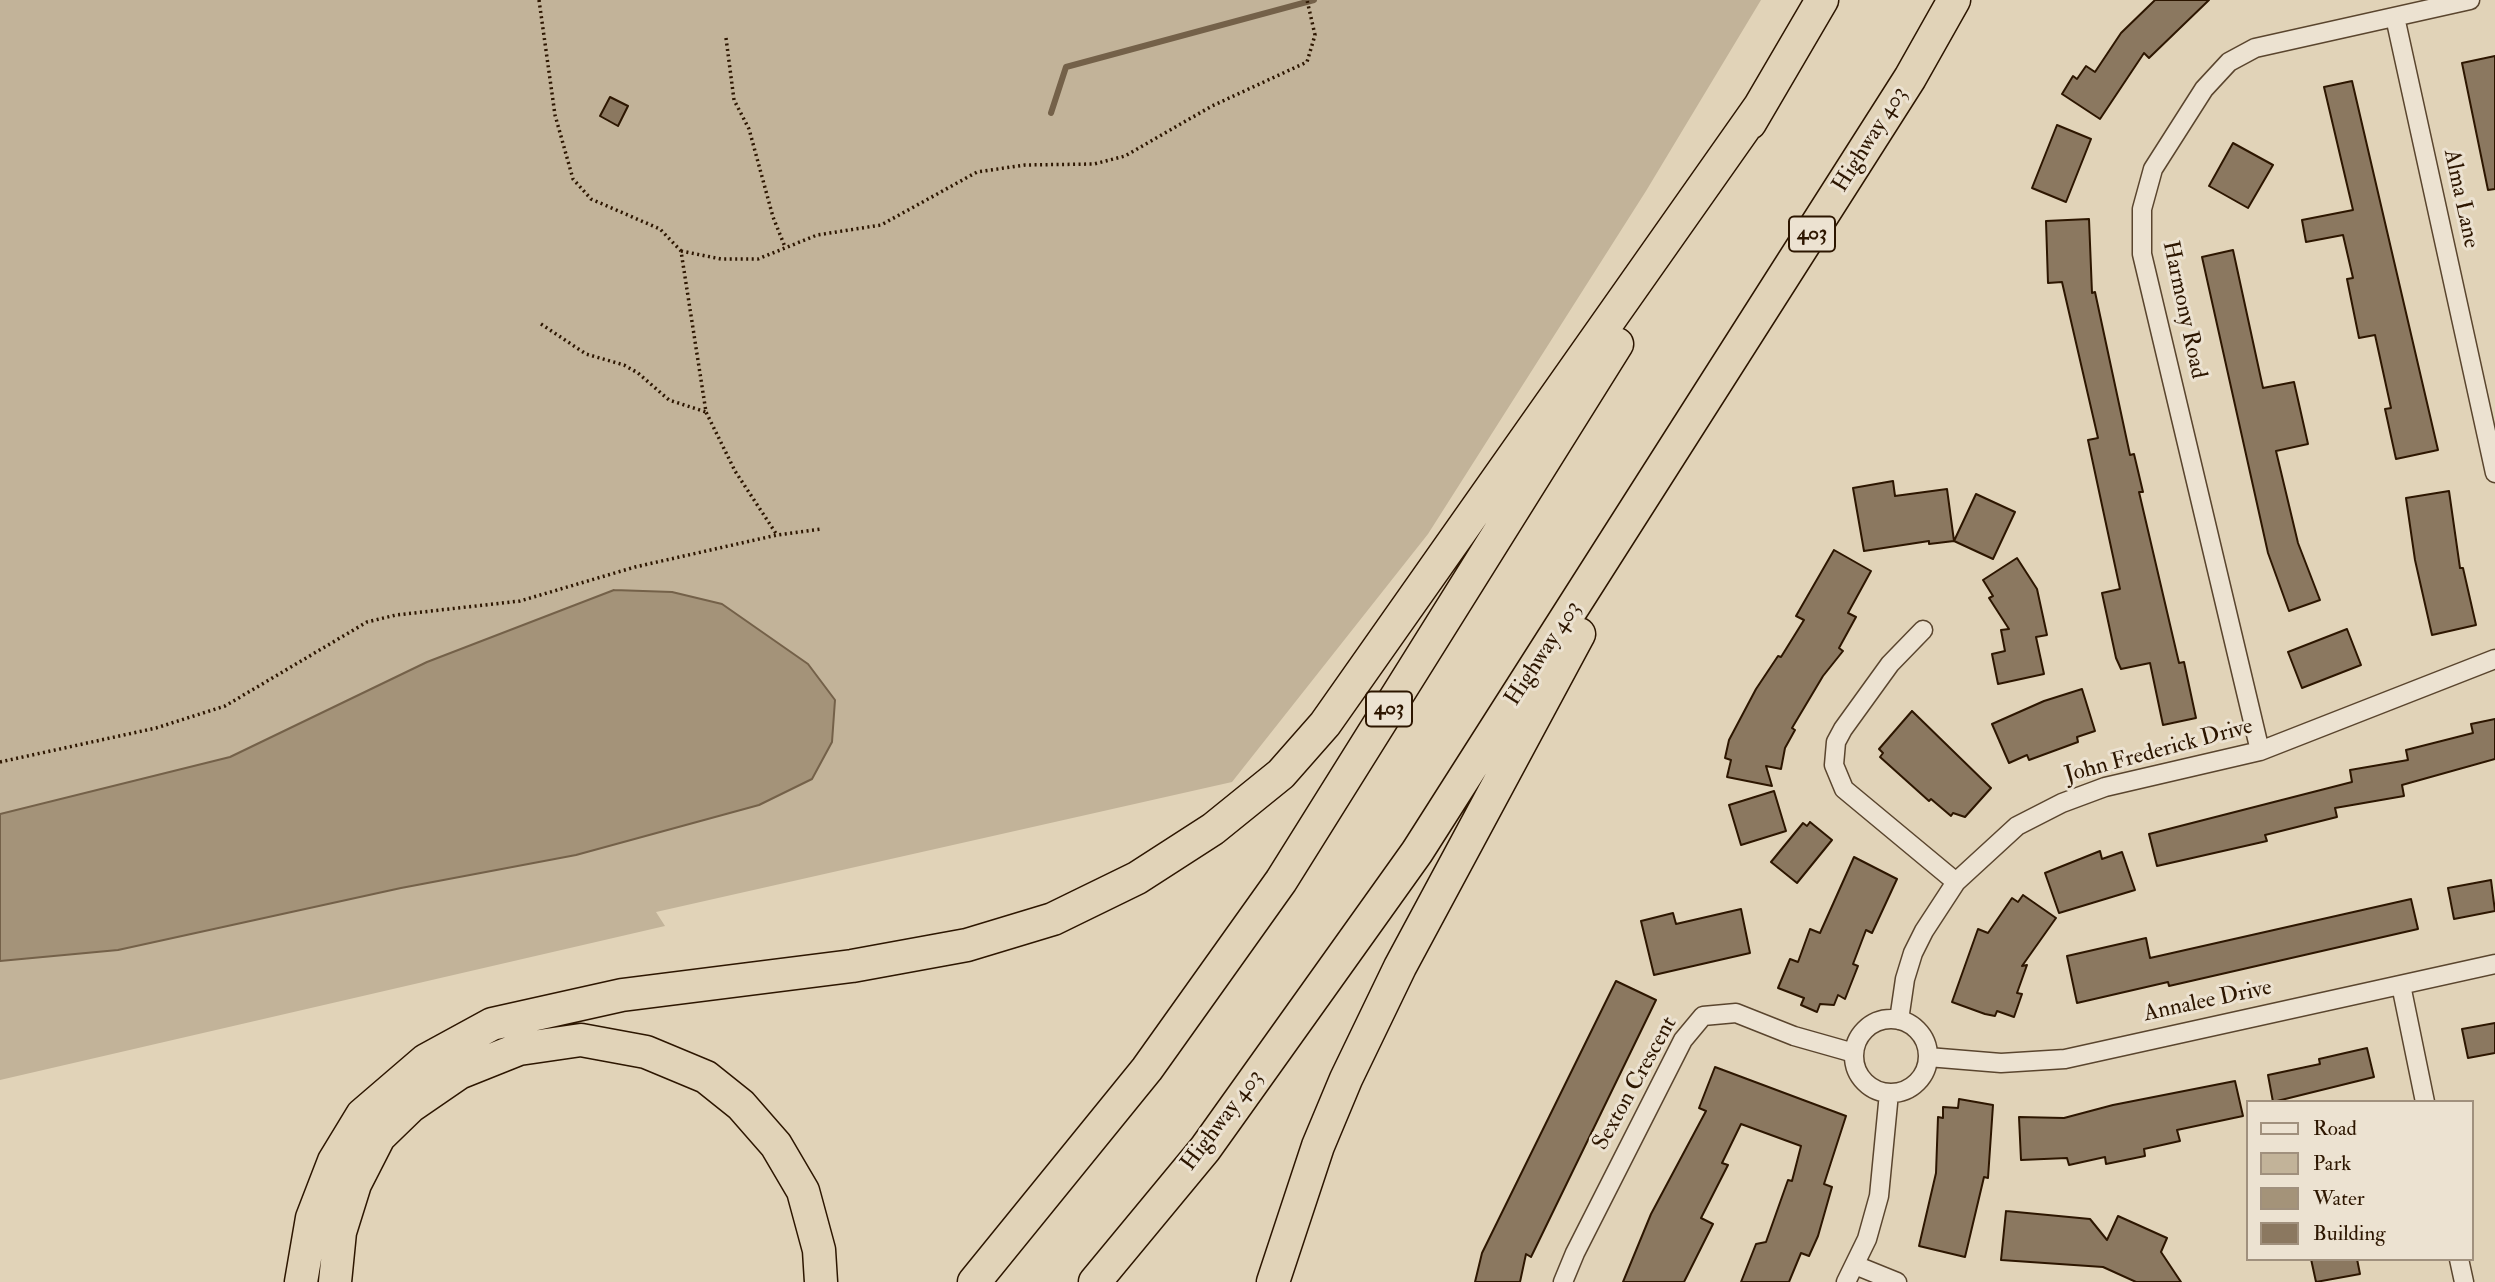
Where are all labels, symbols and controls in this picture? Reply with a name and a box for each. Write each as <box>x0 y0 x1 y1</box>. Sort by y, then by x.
street label: Highway 403 <box>1828 82 1914 198</box>
street label: Alma Lane <box>2436 147 2484 251</box>
road number: 403 <box>1789 216 1835 252</box>
street label: Harmony Road <box>2155 238 2211 382</box>
street label: Highway 403 <box>1500 596 1588 712</box>
road number: 403 <box>1366 692 1412 726</box>
street label: John Frederick Drive <box>2062 714 2256 790</box>
street label: Annalee Drive <box>2141 975 2275 1029</box>
street label: Sexton Crescent <box>1588 1012 1684 1156</box>
street label: Highway 403 <box>1176 1065 1270 1177</box>
legend <box>2246 1100 2474 1261</box>
text: Road <box>2313 1115 2357 1142</box>
text: Park <box>2313 1150 2351 1177</box>
text: Water <box>2313 1185 2365 1212</box>
text: Building <box>2313 1220 2386 1247</box>

